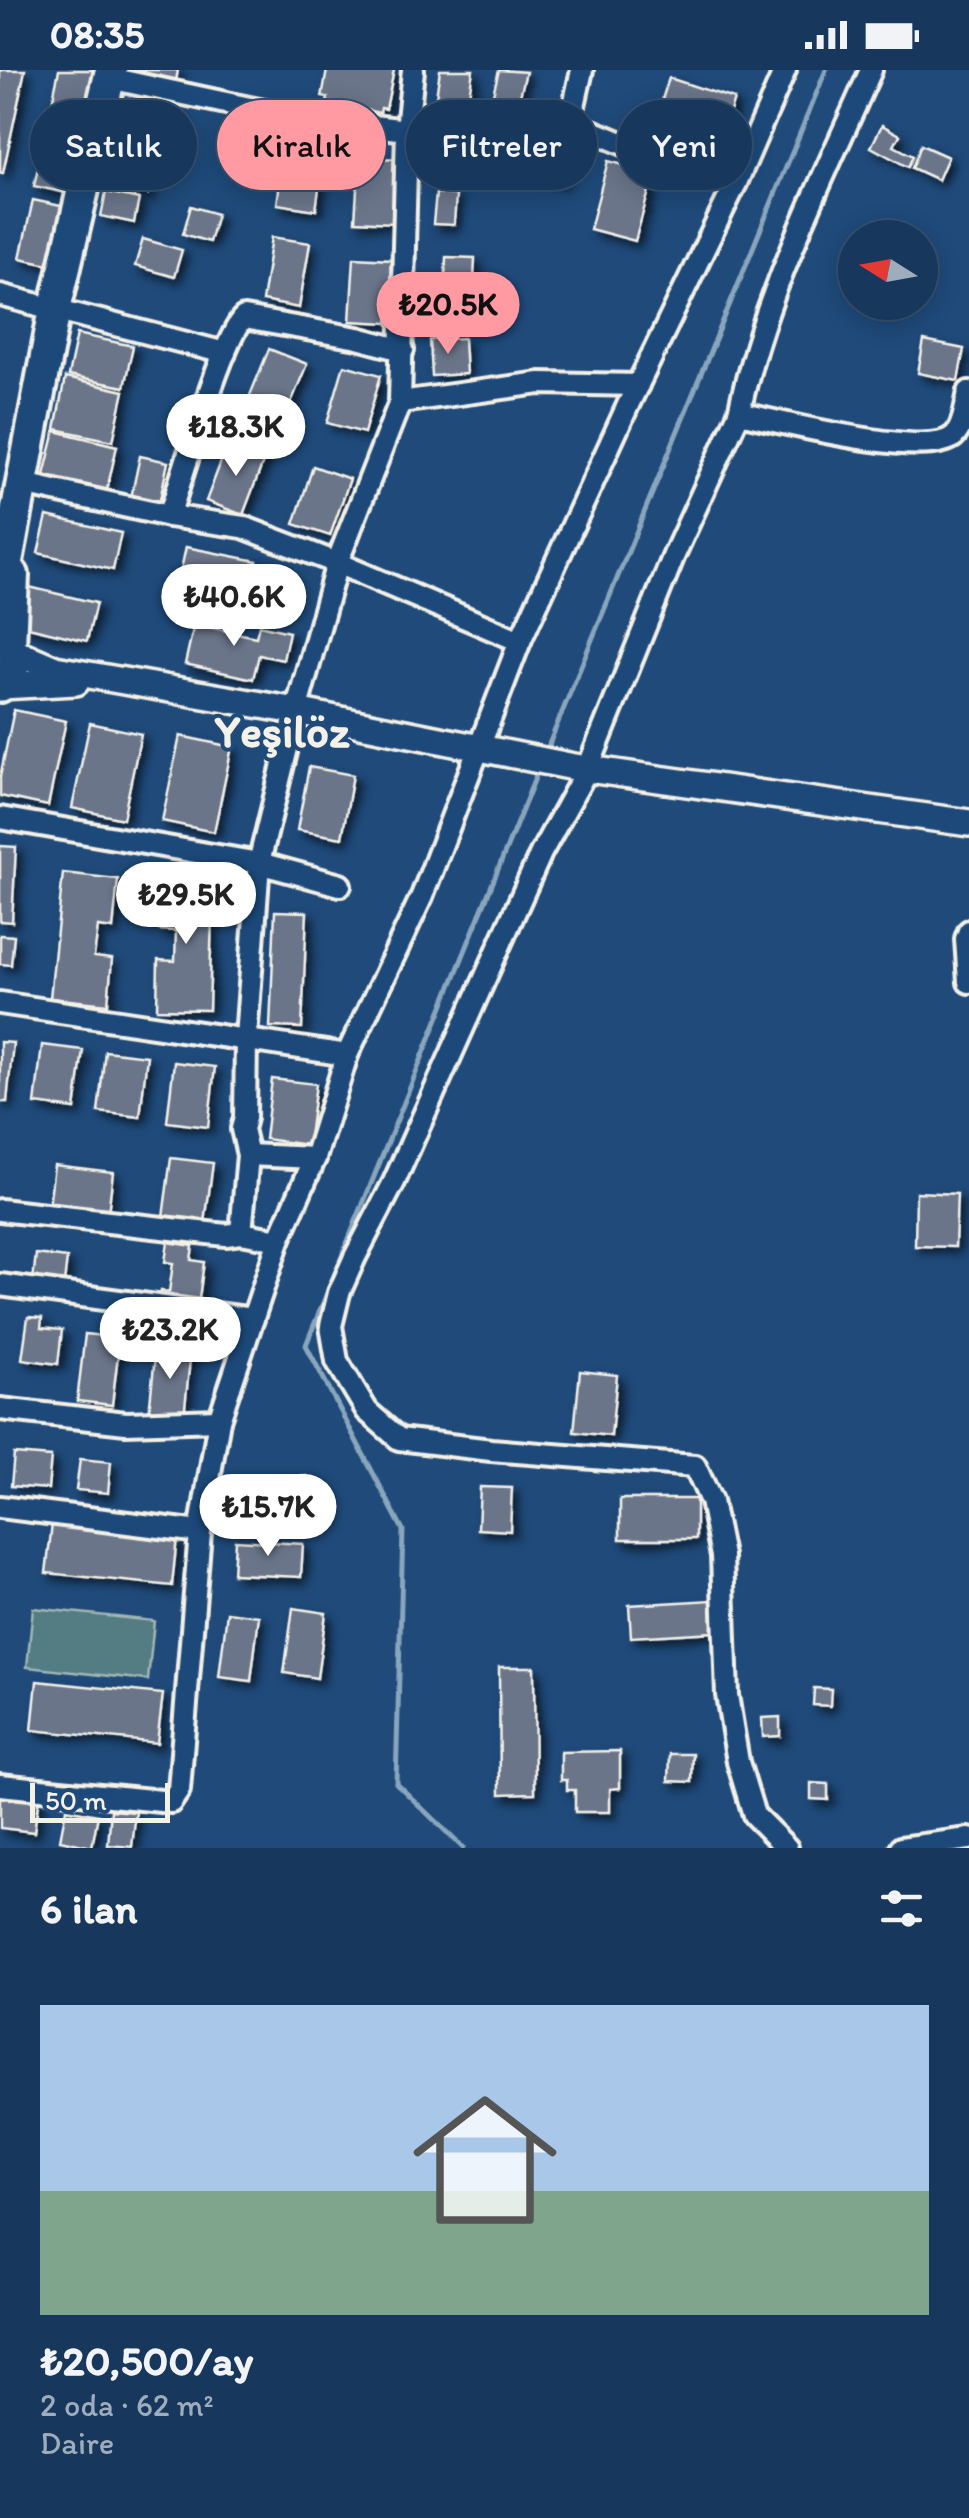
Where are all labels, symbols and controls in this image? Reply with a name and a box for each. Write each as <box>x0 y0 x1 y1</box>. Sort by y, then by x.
text: 08:35 <box>50 12 144 58</box>
chip: Satılık <box>30 100 197 190</box>
chip: Kiralık <box>217 100 386 190</box>
chip: Filtreler <box>406 100 597 190</box>
chip: Yeni <box>617 100 752 190</box>
north arrow <box>838 220 938 320</box>
map controls <box>838 220 938 320</box>
pin: ₺20.5K <box>367 272 529 357</box>
text: ₺20.5K <box>399 285 497 323</box>
pin: ₺18.3K <box>155 394 317 479</box>
text: ₺18.3K <box>188 407 284 445</box>
pin: ₺40.6K <box>153 564 315 649</box>
text: ₺40.6K <box>183 577 285 615</box>
district label: Yeşilöz <box>215 704 350 758</box>
pin: ₺29.5K <box>105 862 267 947</box>
text: ₺29.5K <box>138 875 234 913</box>
pin: ₺23.2K <box>89 1297 251 1382</box>
text: ₺23.2K <box>122 1310 218 1348</box>
pin: ₺15.7K <box>187 1474 349 1559</box>
text: ₺15.7K <box>221 1487 315 1525</box>
scale bar <box>30 1778 170 1822</box>
text: 50 m <box>45 1783 107 1817</box>
icon: filters <box>874 1881 929 1936</box>
text: 6 ilan <box>40 1883 137 1934</box>
icon: home <box>395 2070 575 2250</box>
text: ₺20,500/ay <box>40 2335 253 2386</box>
text: 2 oda · 62 m² <box>40 2386 214 2424</box>
text: Daire <box>40 2424 114 2462</box>

